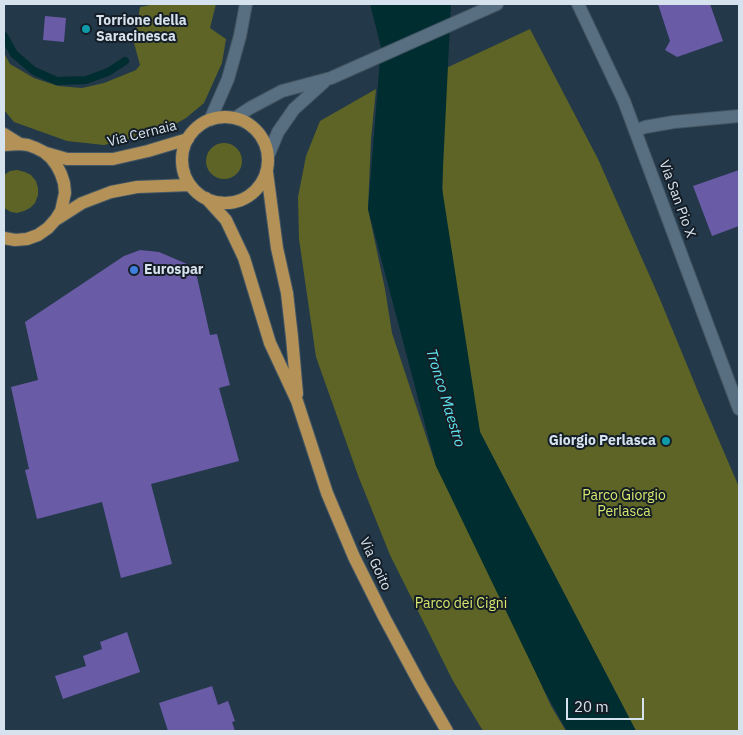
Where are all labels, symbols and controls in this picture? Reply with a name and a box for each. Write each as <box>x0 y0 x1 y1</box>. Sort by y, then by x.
place label: Torrione della Saracinesca <box>96 13 187 46</box>
marker: Torrione della Saracinesca <box>80 23 92 35</box>
street label: Via Cernaia <box>106 117 178 151</box>
street label: Via San Pio X <box>655 158 699 240</box>
place label: Eurospar <box>144 262 204 278</box>
marker: Eurospar <box>128 264 140 276</box>
water label: Tronco Maestro <box>421 346 469 450</box>
place label: Giorgio Perlasca <box>549 433 656 449</box>
marker: Giorgio Perlasca <box>660 435 672 447</box>
park label: Parco Giorgio Perlasca <box>582 488 666 520</box>
street label: Via Goito <box>355 535 395 593</box>
park label: Parco dei Cigni <box>415 596 507 612</box>
scale bar <box>568 688 646 720</box>
text: 20 m <box>574 697 609 716</box>

